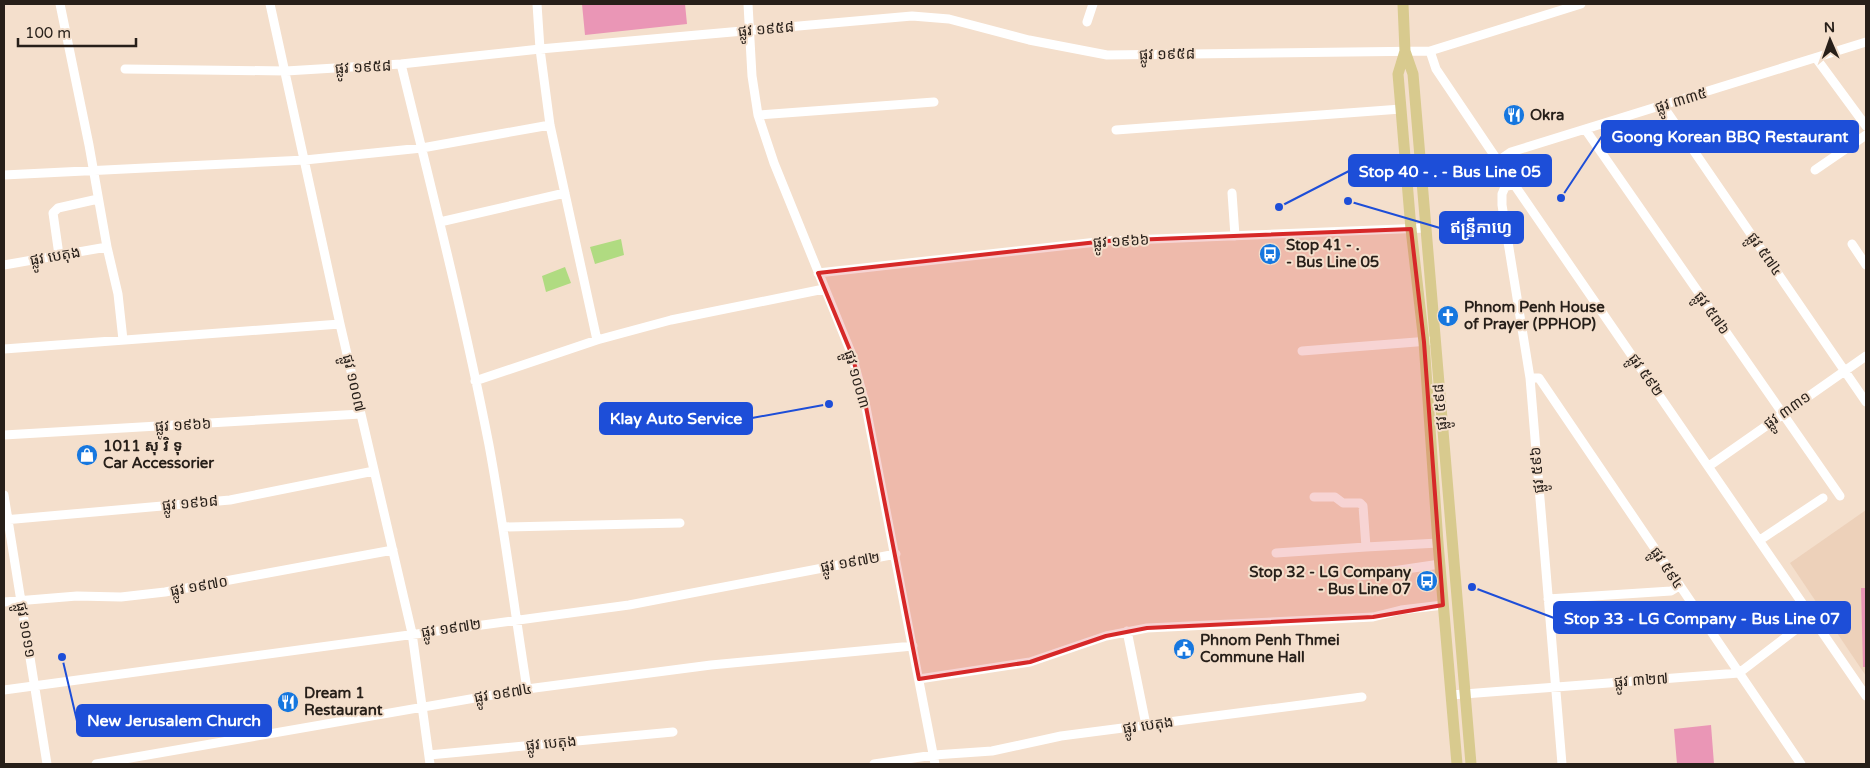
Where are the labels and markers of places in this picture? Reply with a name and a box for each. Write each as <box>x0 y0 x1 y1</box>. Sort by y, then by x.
restaurant icon: Okra <box>1502 103 1526 127</box>
place label: Okra <box>1530 106 1564 124</box>
callout: Goong Korean BBQ Restaurant <box>1602 121 1858 152</box>
callout: Stop 40 - . - Bus Line 05 <box>1349 155 1551 186</box>
callout: ឥន្ទ្រីកាហ្វេ <box>1440 212 1523 243</box>
place label: Stop 41 - . - Bus Line 05 <box>1286 236 1379 271</box>
bus stop icon: Stop 41 - . - Bus Line 05 <box>1258 242 1282 266</box>
place label: Phnom Penh House of Prayer (PPHOP) <box>1464 298 1605 334</box>
church icon: Phnom Penh House of Prayer (PPHOP) <box>1436 304 1460 328</box>
callout: Klay Auto Service <box>600 403 752 434</box>
place label: 1011 សុ វិ ទុ Car Accessorier <box>103 436 214 472</box>
shop icon: 1011 សុ វិ ទុ Car Accessorier <box>75 443 99 467</box>
place label: Stop 32 - LG Company - Bus Line 07 <box>1249 563 1411 598</box>
bus stop icon: Stop 32 - LG Company - Bus Line 07 <box>1415 569 1439 593</box>
callout: Stop 33 - LG Company - Bus Line 07 <box>1554 602 1850 633</box>
place label: Phnom Penh Thmei Commune Hall <box>1200 631 1340 666</box>
public building icon: Phnom Penh Thmei Commune Hall <box>1172 637 1196 661</box>
place label: Dream 1 Restaurant <box>304 684 383 719</box>
restaurant icon: Dream 1 Restaurant <box>276 690 300 714</box>
callout: New Jerusalem Church <box>77 705 271 736</box>

